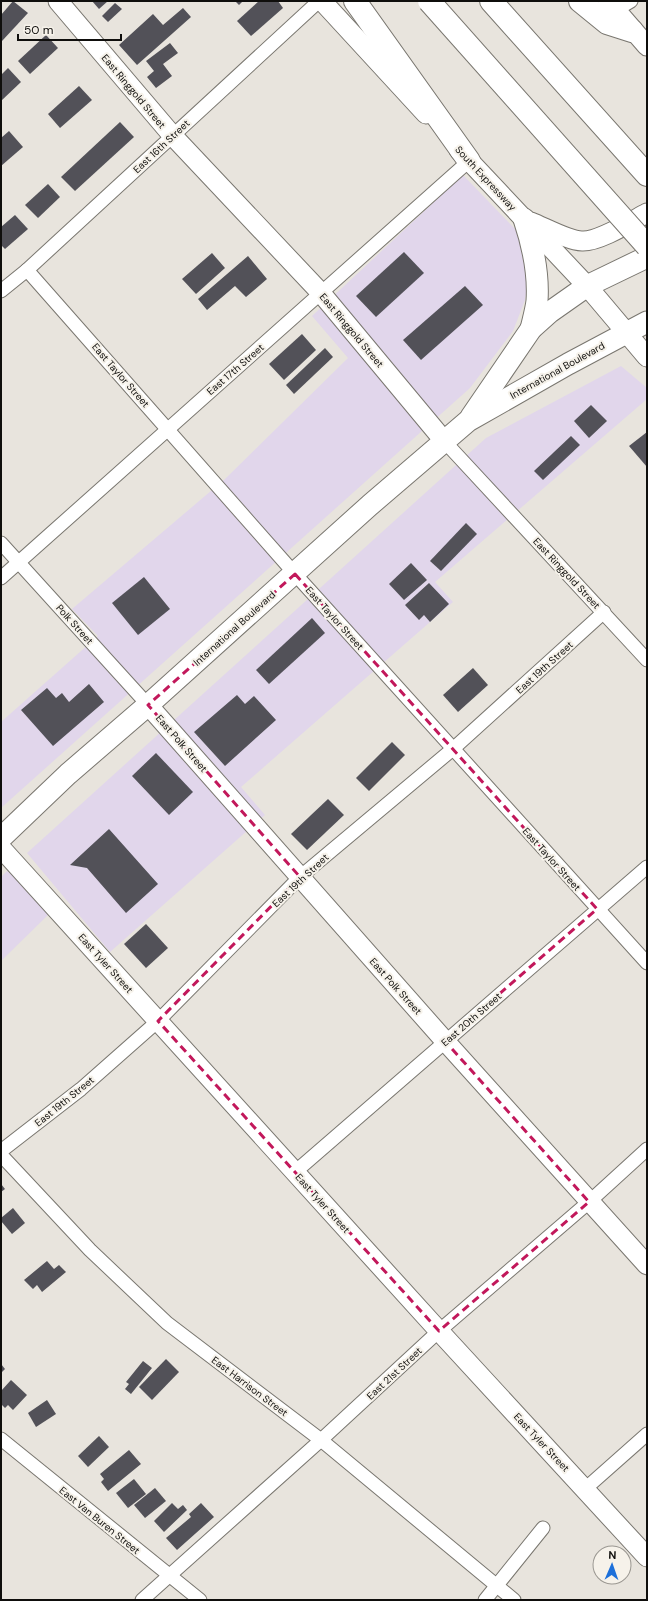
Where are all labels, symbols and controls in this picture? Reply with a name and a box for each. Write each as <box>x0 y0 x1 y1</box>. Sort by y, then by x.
scale bar <box>18 16 121 42</box>
text: 50 m <box>24 22 53 38</box>
street label: East Ringgold Street <box>99 52 169 131</box>
street label: East 16th Street <box>130 117 192 176</box>
street label: South Expressway <box>452 143 519 214</box>
street label: East Ringgold Street <box>317 291 387 370</box>
street label: International Boulevard <box>508 339 607 402</box>
street label: East Taylor Street <box>89 340 152 410</box>
street label: East 17th Street <box>204 341 267 398</box>
street label: East Ringgold Street <box>530 535 603 612</box>
street label: East Taylor Street <box>303 584 367 653</box>
street label: International Boulevard <box>191 588 278 669</box>
street label: Polk Street <box>53 602 96 647</box>
street label: East 19th Street <box>513 638 576 696</box>
street label: East Polk Street <box>153 712 210 775</box>
street label: East Taylor Street <box>520 825 584 894</box>
street label: East 19th Street <box>269 851 331 910</box>
street label: East Tyler Street <box>75 931 136 996</box>
street label: East Polk Street <box>367 955 425 1018</box>
street label: East 20th Street <box>439 990 504 1049</box>
street label: East 19th Street <box>32 1073 97 1129</box>
street label: East Tyler Street <box>292 1171 353 1236</box>
street label: East 21st Street <box>364 1344 425 1402</box>
street label: East Harrison Street <box>209 1353 290 1419</box>
street label: East Tyler Street <box>511 1410 572 1475</box>
street label: East Van Buren Street <box>57 1484 143 1557</box>
north arrow <box>592 1545 632 1585</box>
text: N <box>608 1548 617 1562</box>

